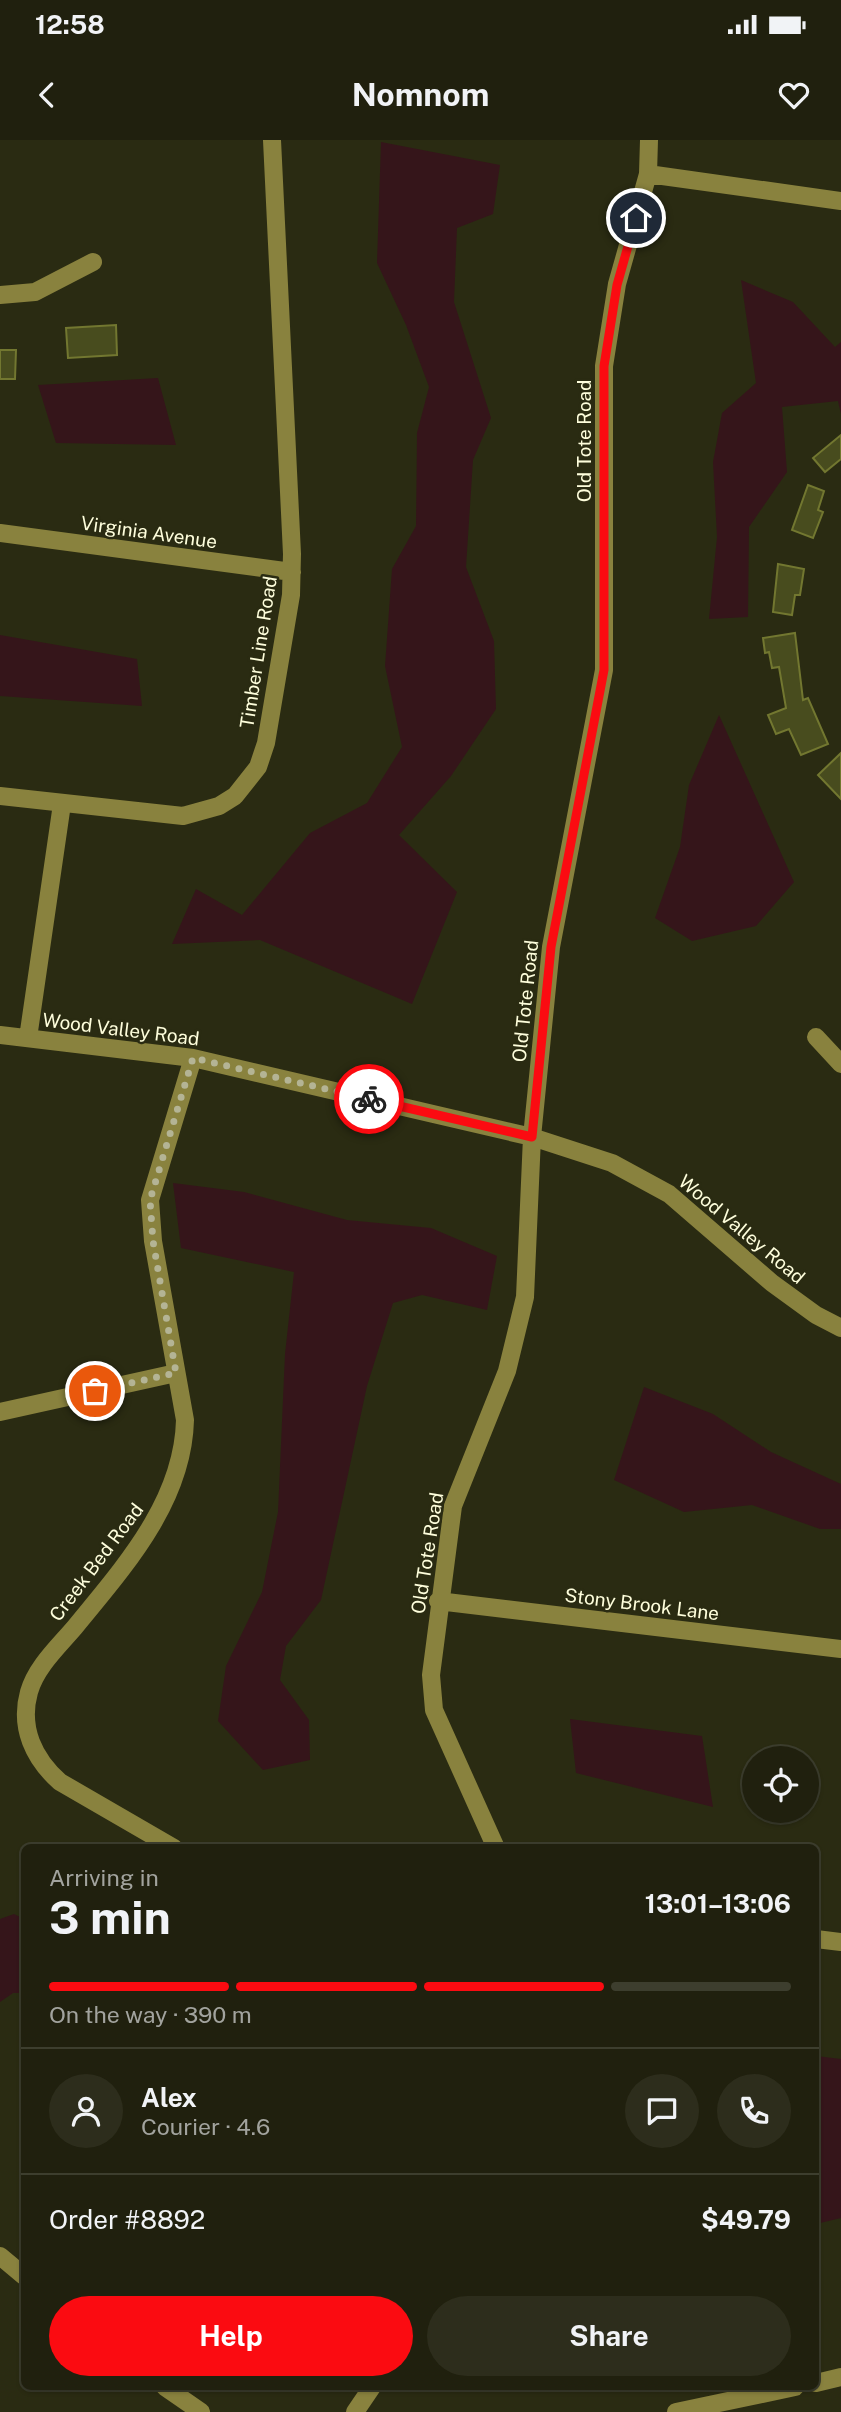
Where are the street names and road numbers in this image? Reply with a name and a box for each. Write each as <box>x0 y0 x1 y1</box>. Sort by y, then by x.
street label: Old Tote Road <box>573 380 595 502</box>
street label: Virginia Avenue <box>79 512 219 552</box>
street label: Timber Line Road <box>235 574 281 730</box>
street label: Old Tote Road <box>508 939 542 1063</box>
street label: Wood Valley Road <box>41 1008 201 1050</box>
street label: Wood Valley Road <box>674 1170 810 1288</box>
street label: Old Tote Road <box>407 1491 447 1615</box>
street label: Creek Bed Road <box>45 1499 147 1625</box>
street label: Stony Brook Lane <box>564 1584 720 1624</box>

